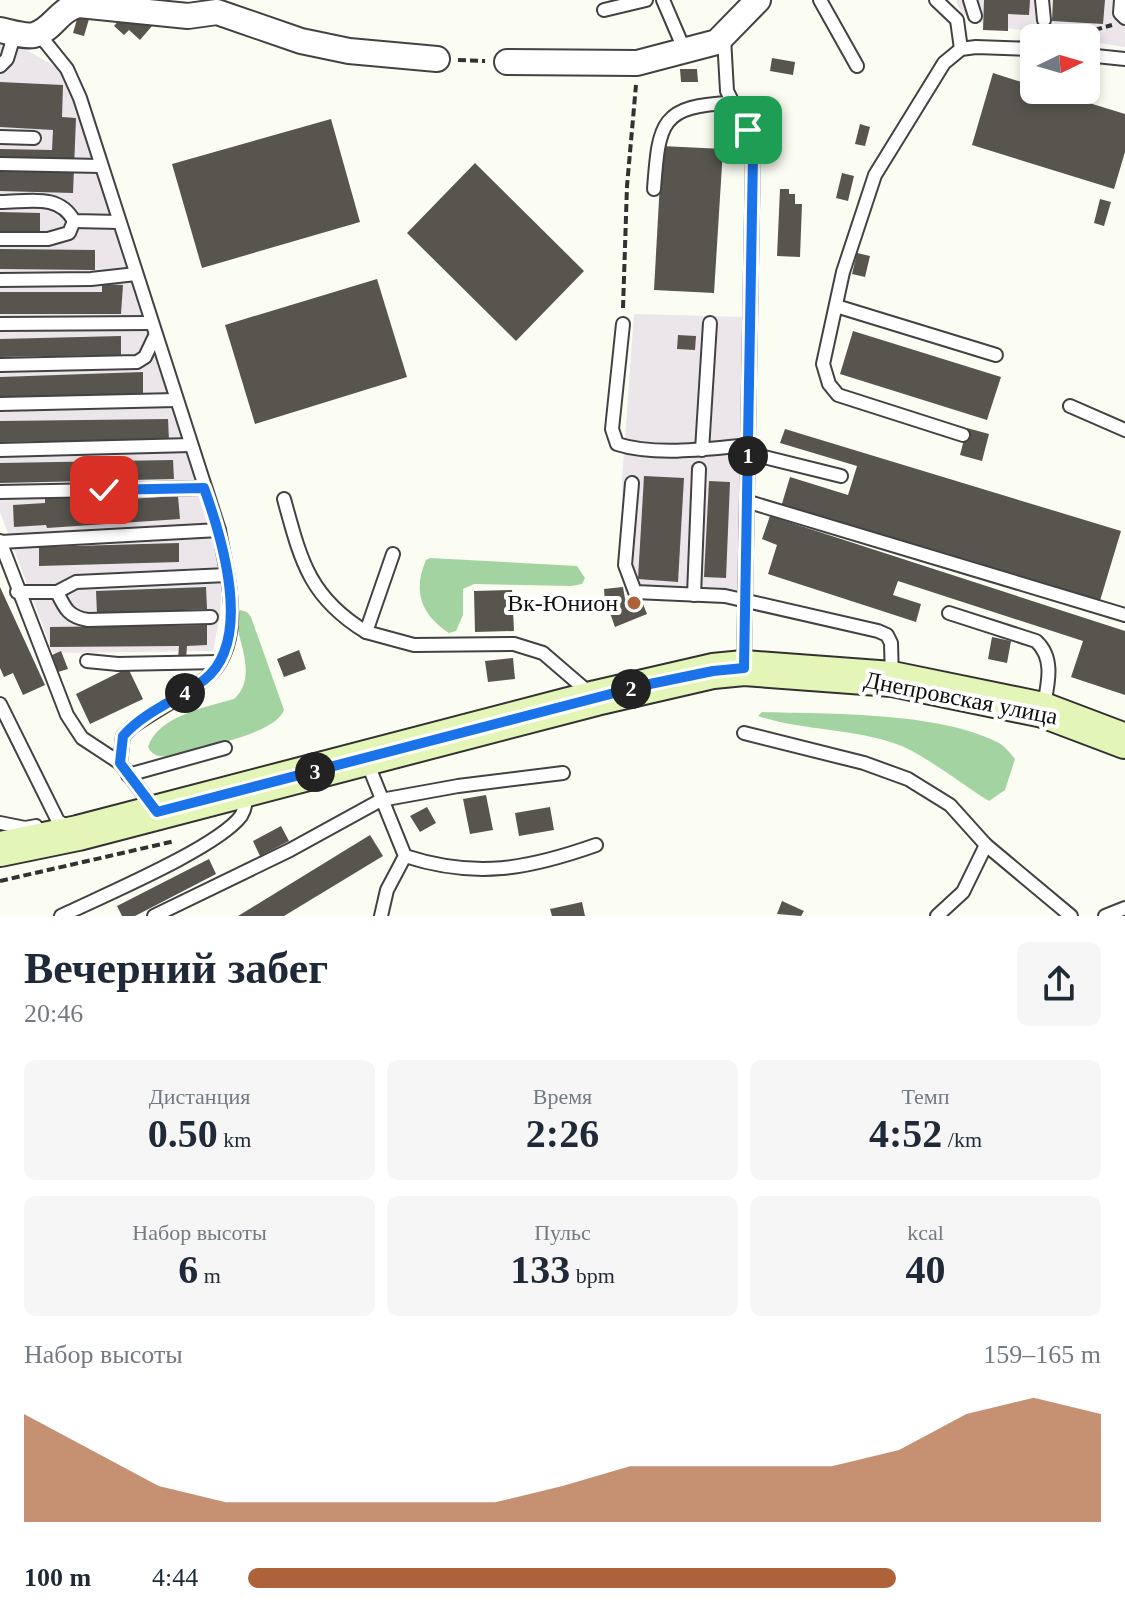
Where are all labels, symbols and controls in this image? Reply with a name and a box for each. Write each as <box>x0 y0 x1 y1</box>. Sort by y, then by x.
north arrow <box>1020 24 1100 104</box>
map controls <box>1020 24 1100 104</box>
pin <box>714 96 782 164</box>
icon: arrive <box>726 108 770 152</box>
pin: 1 <box>728 436 768 476</box>
text: 1 <box>743 443 754 468</box>
pin <box>70 456 138 524</box>
icon: check <box>82 468 126 512</box>
place label: Вк-Юнион <box>507 590 618 616</box>
marker: Вк-Юнион <box>625 594 643 612</box>
street label: Днепровская улица <box>862 666 1060 730</box>
pin: 2 <box>611 669 651 709</box>
pin: 4 <box>165 673 205 713</box>
text: 2 <box>626 676 637 701</box>
text: 4 <box>180 680 191 705</box>
pin: 3 <box>295 752 335 792</box>
text: 3 <box>310 759 321 784</box>
button: share <box>1017 942 1101 1026</box>
text: Вечерний забег <box>24 944 328 993</box>
text: 20:46 <box>24 999 83 1028</box>
text: Дистанция <box>149 1084 250 1109</box>
text: Время <box>533 1084 592 1109</box>
text: Темп <box>901 1084 950 1109</box>
text: 0.50 <box>148 1111 218 1156</box>
text: 2:26 <box>526 1111 599 1156</box>
text: 4:52 <box>869 1111 942 1156</box>
text: km <box>218 1127 251 1152</box>
text: /km <box>942 1127 982 1152</box>
text: Набор высоты <box>132 1220 267 1245</box>
text: Пульс <box>534 1220 591 1245</box>
text: kcal <box>907 1220 944 1245</box>
text: 6 <box>178 1247 198 1292</box>
text: 133 <box>510 1247 570 1292</box>
text: 40 <box>906 1247 946 1292</box>
text: m <box>198 1263 221 1288</box>
text: bpm <box>570 1263 615 1288</box>
text: Набор высоты <box>24 1340 183 1369</box>
text: 159–165 m <box>983 1340 1101 1369</box>
text: 100 m <box>24 1563 91 1592</box>
text: 4:44 <box>152 1563 198 1592</box>

